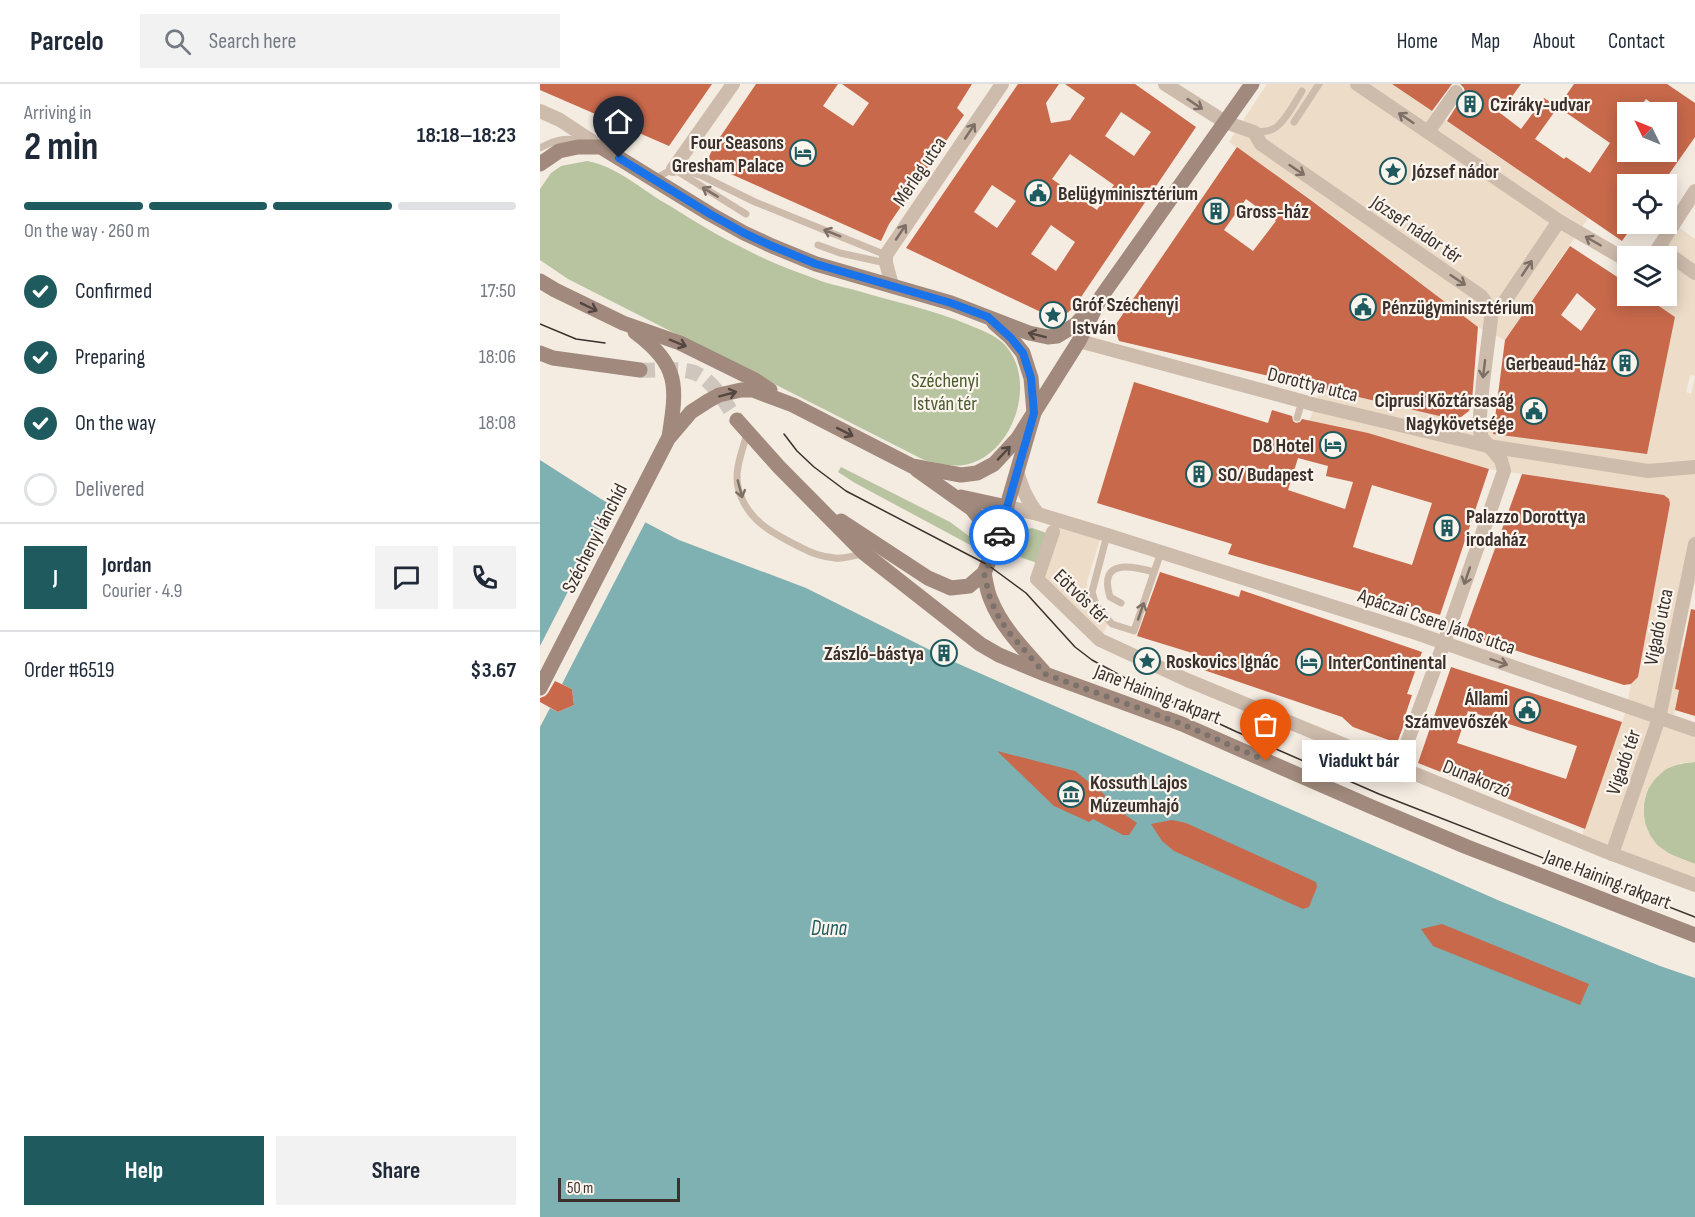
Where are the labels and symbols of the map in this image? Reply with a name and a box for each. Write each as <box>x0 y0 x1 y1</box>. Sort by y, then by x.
building icon: Cziráky-udvar <box>1455 89 1485 119</box>
place label: Cziráky-udvar <box>1490 93 1590 117</box>
pin <box>593 96 644 158</box>
one-way arrow <box>1186 98 1202 110</box>
north arrow <box>1617 102 1677 162</box>
one-way arrow <box>1398 112 1415 124</box>
one-way arrow <box>964 124 976 140</box>
place label: Four Seasons Gresham Palace <box>672 131 784 178</box>
street label: Mérleg utca <box>888 132 952 211</box>
hotel icon: Four Seasons Gresham Palace <box>788 138 818 168</box>
place icon: József nádor <box>1378 156 1408 186</box>
place label: József nádor <box>1411 160 1499 184</box>
one-way arrow <box>1288 164 1304 176</box>
public building icon: Belügyminisztérium <box>1023 178 1053 208</box>
place label: Belügyminisztérium <box>1058 182 1198 206</box>
one-way arrow <box>702 185 719 197</box>
street label: József nádor tér <box>1365 190 1467 269</box>
building icon: Gross-ház <box>1201 196 1231 226</box>
place label: Gross-ház <box>1236 200 1309 224</box>
one-way arrow <box>895 224 907 240</box>
one-way arrow <box>823 227 842 238</box>
one-way arrow <box>1585 234 1602 246</box>
one-way arrow <box>1521 260 1533 276</box>
one-way arrow <box>1449 274 1465 286</box>
public building icon: Pénzügyminisztérium <box>1348 292 1378 322</box>
place label: Gróf Széchenyi István <box>1072 293 1178 340</box>
place label: Pénzügyminisztérium <box>1382 296 1534 320</box>
place icon: Gróf Széchenyi István <box>1038 300 1068 330</box>
one-way arrow <box>580 301 598 313</box>
one-way arrow <box>1028 328 1047 340</box>
one-way arrow <box>668 338 686 349</box>
building icon: Gerbeaud-ház <box>1610 348 1640 378</box>
place label: Gerbeaud-ház <box>1505 352 1606 376</box>
one-way arrow <box>1479 358 1490 378</box>
street label: Dorottya utca <box>1265 362 1360 408</box>
park label: Széchenyi István tér <box>911 369 979 416</box>
one-way arrow <box>718 387 737 399</box>
place label: Ciprusi Köztársaság Nagykövetsége <box>1375 389 1515 436</box>
public building icon: Ciprusi Köztársaság Nagykövetsége <box>1519 396 1549 426</box>
one-way arrow <box>836 426 853 438</box>
hotel icon: D8 Hotel <box>1318 430 1348 460</box>
place label: D8 Hotel <box>1253 434 1314 458</box>
one-way arrow <box>997 446 1011 461</box>
building icon: SO/ Budapest <box>1184 459 1214 489</box>
place label: SO/ Budapest <box>1218 463 1314 487</box>
one-way arrow <box>735 479 747 498</box>
street label: Széchenyi lánchíd <box>557 480 633 597</box>
courier <box>969 505 1029 565</box>
place label: Palazzo Dorottya irodaház <box>1466 505 1586 552</box>
building icon: Palazzo Dorottya irodaház <box>1432 513 1462 543</box>
street label: Eötvös tér <box>1048 564 1114 629</box>
one-way arrow <box>1461 566 1472 585</box>
street label: Apáczai Csere János utca <box>1354 583 1518 660</box>
street label: Vigadó utca <box>1639 587 1679 668</box>
one-way arrow <box>1137 602 1148 621</box>
building icon: Zászló-bástya <box>929 638 959 668</box>
place label: Zászló-bástya <box>824 642 924 666</box>
place icon: Roskovics Ignác <box>1132 646 1162 676</box>
hotel icon: InterContinental <box>1294 647 1324 677</box>
place label: Roskovics Ignác <box>1166 650 1279 674</box>
place label: InterContinental <box>1328 651 1446 675</box>
one-way arrow <box>1489 658 1508 669</box>
street label: Jane Haining rakpart <box>1090 659 1224 730</box>
place label: Állami Számvevőszék <box>1405 687 1509 734</box>
public building icon: Állami Számvevőszék <box>1512 695 1542 725</box>
pin <box>1240 699 1291 761</box>
street label: Vigadó tér <box>1602 726 1646 798</box>
callout: Viadukt bár <box>1302 740 1416 782</box>
street label: Dunakorzó <box>1439 754 1514 803</box>
place label: Kossuth Lajos Múzeumhajó <box>1090 771 1188 818</box>
museum icon: Kossuth Lajos Múzeumhajó <box>1056 779 1086 809</box>
street label: Jane Haining rakpart <box>1540 844 1674 915</box>
water label: Duna <box>811 916 848 941</box>
scale bar <box>558 1175 680 1202</box>

